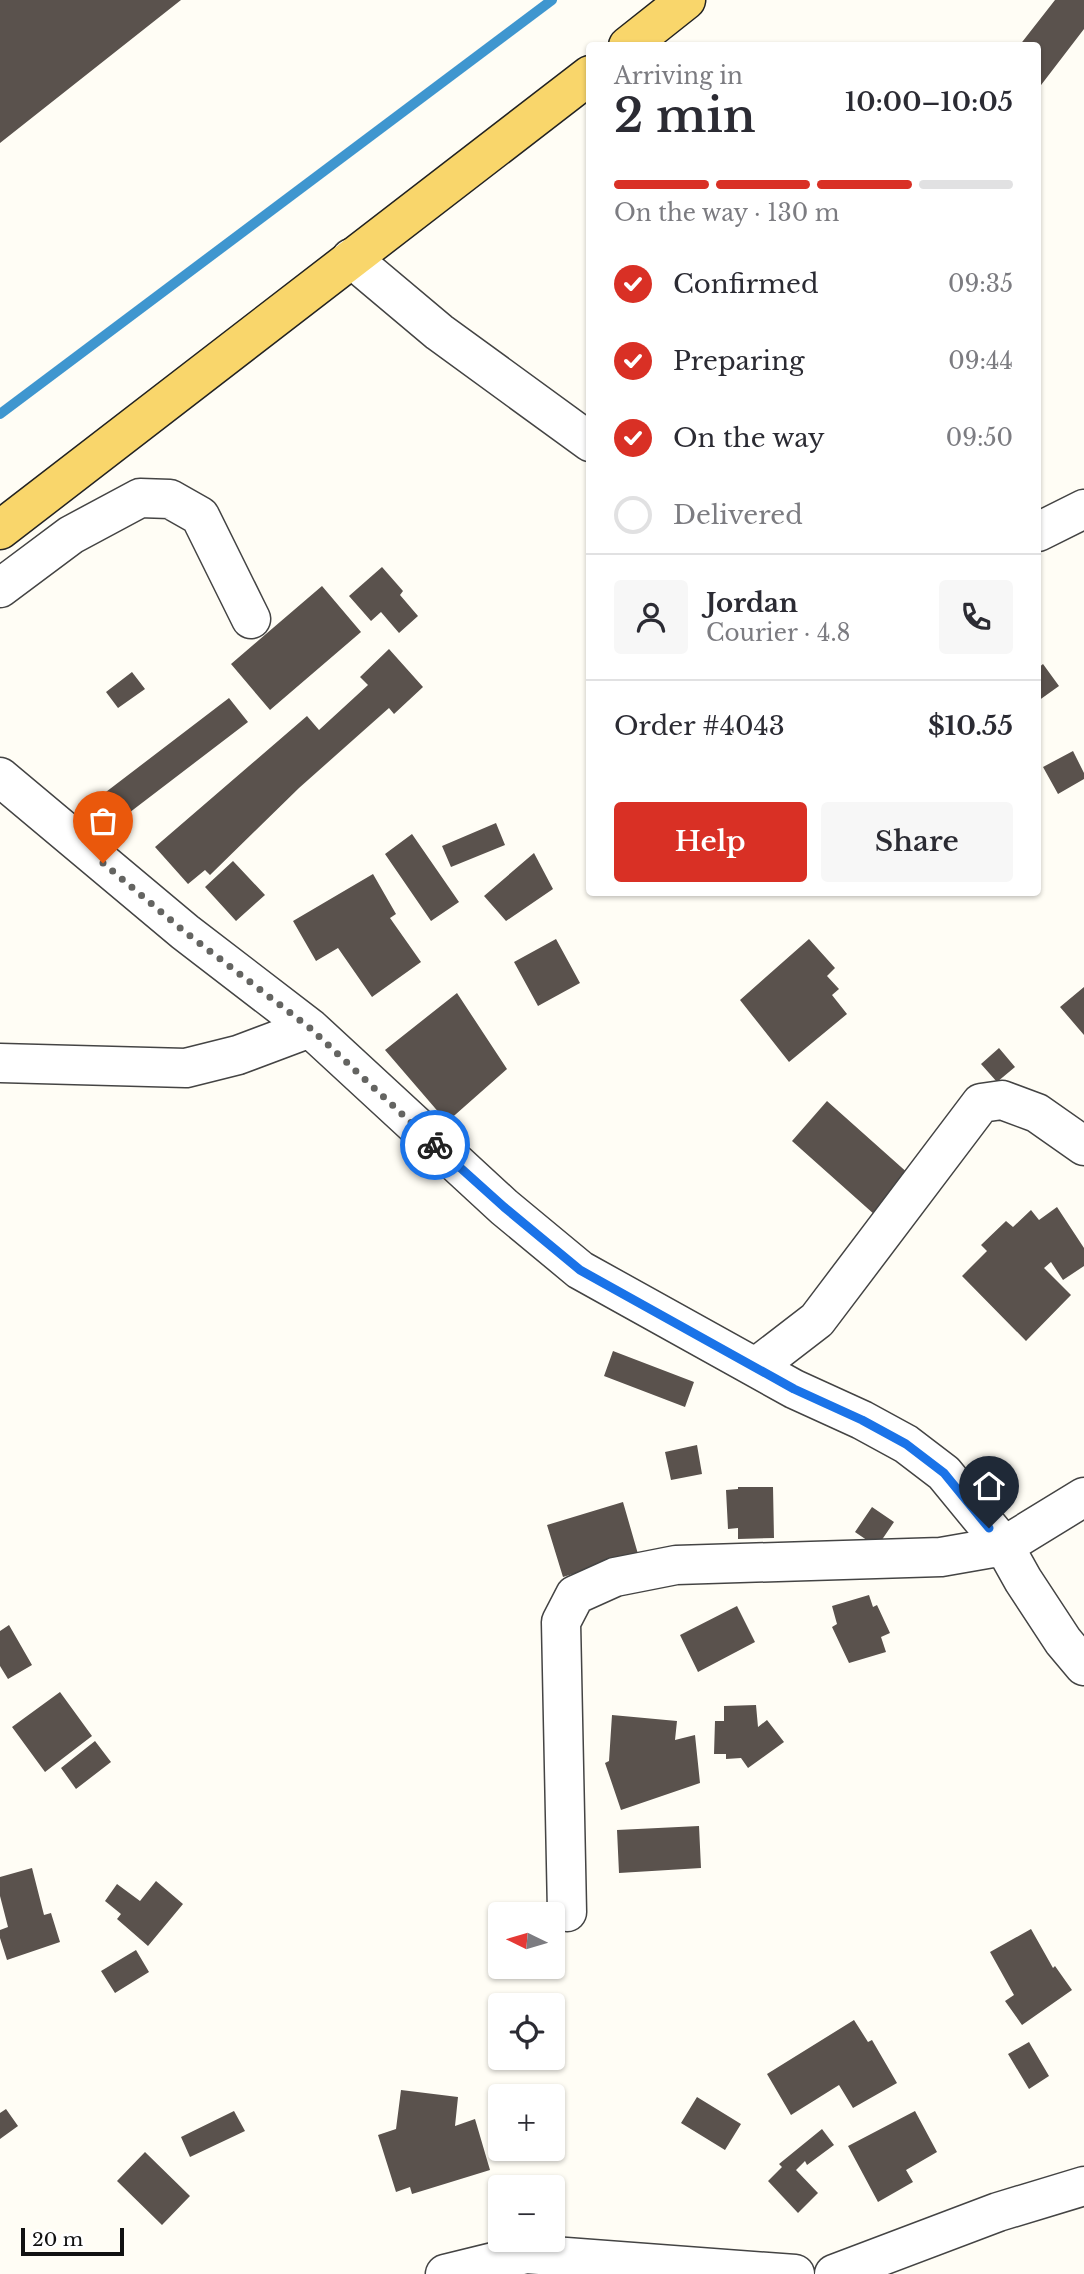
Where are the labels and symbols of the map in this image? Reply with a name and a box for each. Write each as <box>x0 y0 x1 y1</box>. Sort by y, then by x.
pin <box>73 791 133 863</box>
courier <box>400 1110 470 1180</box>
pin <box>959 1456 1019 1528</box>
north arrow <box>488 1902 565 1979</box>
scale bar <box>21 2225 124 2257</box>

